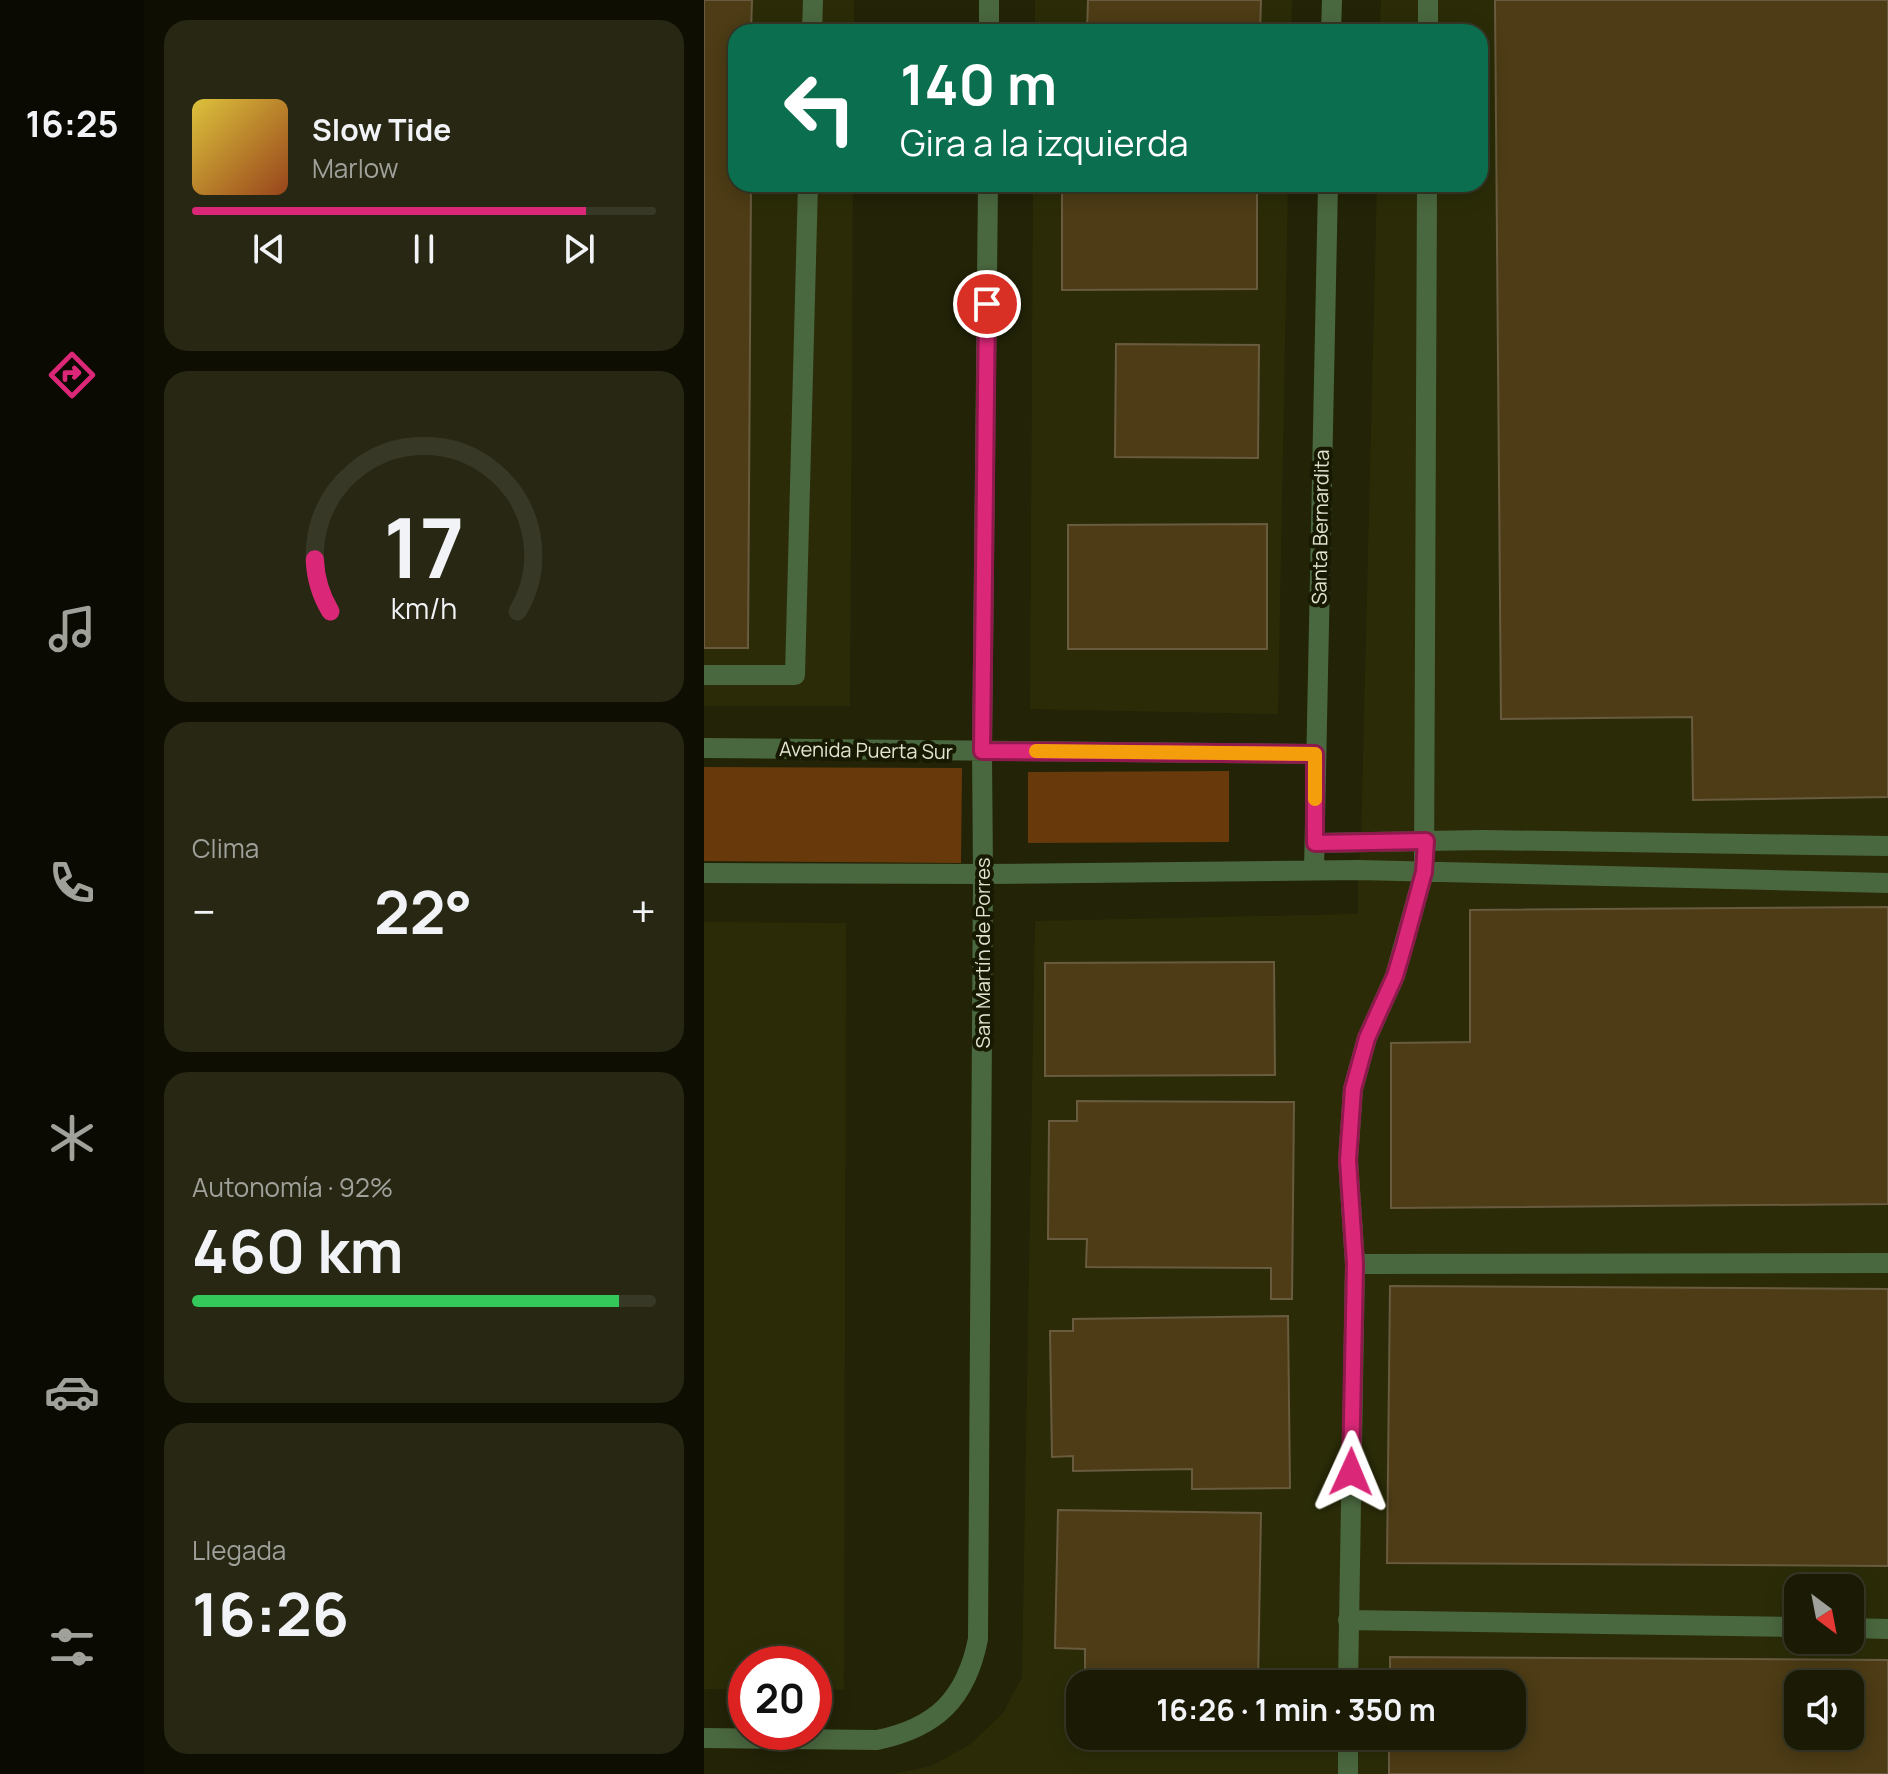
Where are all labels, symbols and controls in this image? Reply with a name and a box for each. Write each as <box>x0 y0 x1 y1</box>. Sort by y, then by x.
text: 140 m <box>900 45 1057 122</box>
icon: left <box>768 56 872 160</box>
text: 16:25 <box>25 99 119 148</box>
text: Slow Tide <box>312 109 451 150</box>
text: Gira a la izquierda <box>900 118 1189 167</box>
text: Marlow <box>312 150 399 186</box>
icon: previous <box>247 227 291 271</box>
icon: pause <box>402 227 446 271</box>
icon: next <box>557 227 601 271</box>
pin <box>953 270 1021 338</box>
icon: arrive <box>965 282 1009 326</box>
icon: directions <box>44 347 100 403</box>
street label: Santa Bernardita <box>1305 449 1335 605</box>
text: 17 <box>384 489 464 603</box>
text: km/h <box>391 589 457 628</box>
icon: music <box>44 601 100 657</box>
street label: Avenida Puerta Sur <box>779 735 953 765</box>
text: Clima <box>192 830 259 866</box>
icon: phone <box>44 855 100 911</box>
street label: San Martín de Porres <box>969 858 996 1048</box>
text: 22° <box>374 870 472 952</box>
text: − <box>192 881 216 941</box>
text: + <box>631 881 656 941</box>
icon: climate <box>44 1110 100 1166</box>
text: Autonomía · 92% <box>192 1169 393 1205</box>
text: 460 km <box>192 1209 404 1291</box>
icon: car <box>44 1364 100 1420</box>
position arrow <box>1309 1430 1393 1514</box>
text: Llegada <box>192 1532 286 1568</box>
text: 16:26 <box>192 1572 349 1654</box>
north arrow <box>1784 1574 1864 1654</box>
map controls <box>1784 1574 1864 1750</box>
icon: filters <box>44 1619 100 1675</box>
speed limit sign: 20 <box>728 1646 832 1750</box>
button: sound <box>1784 1670 1864 1750</box>
text: 16:26 · 1 min · 350 m <box>1156 1689 1436 1730</box>

